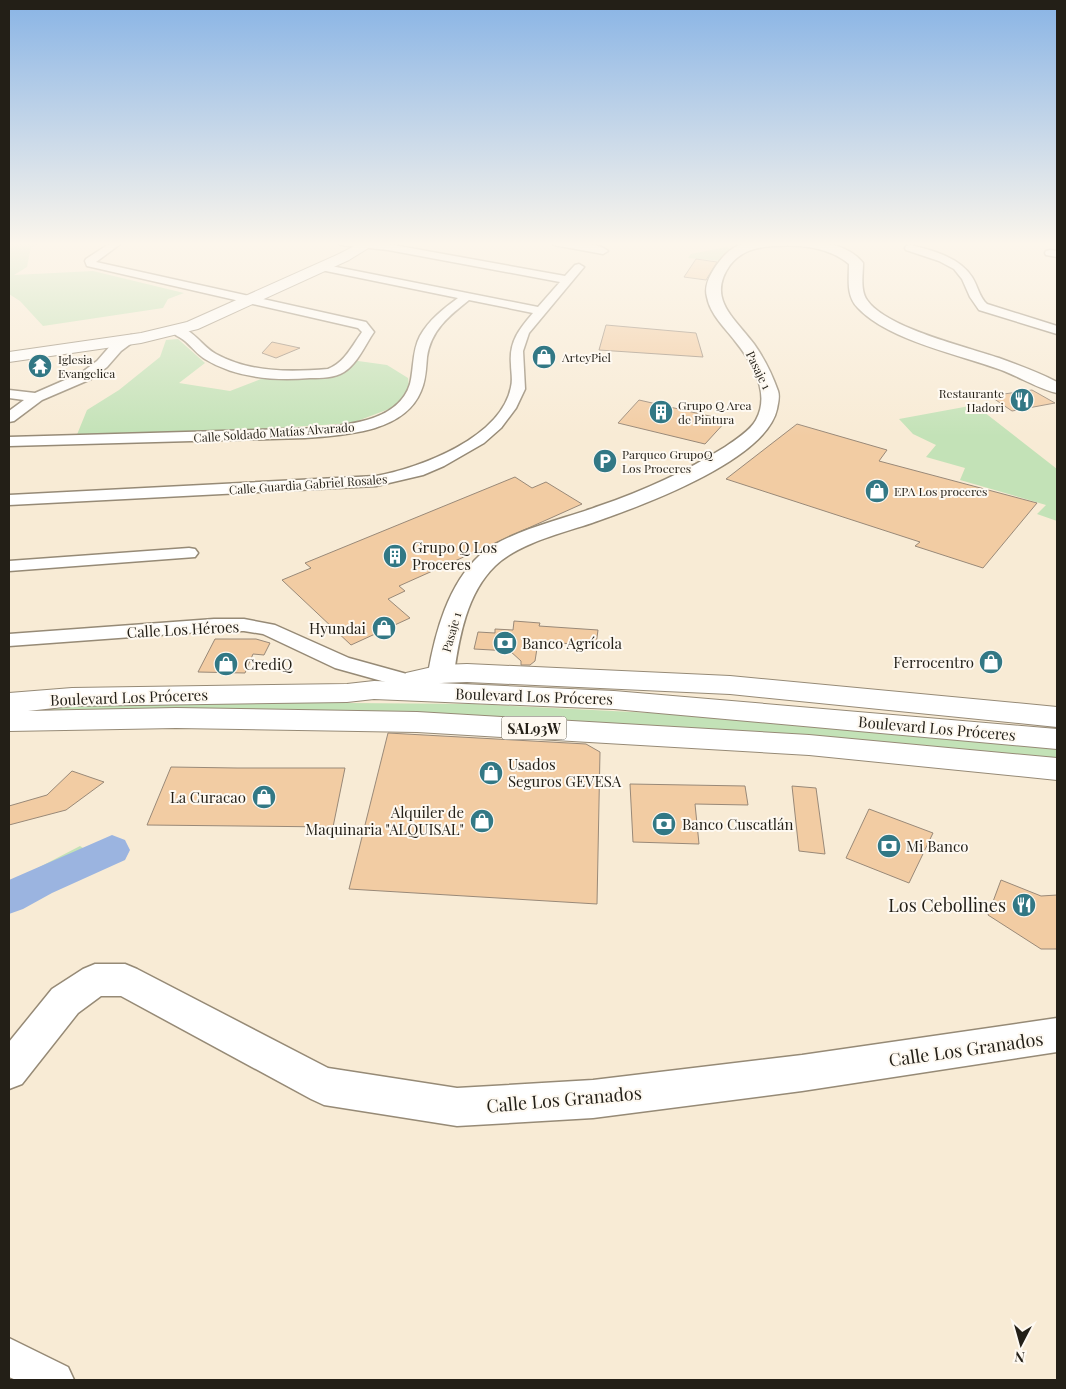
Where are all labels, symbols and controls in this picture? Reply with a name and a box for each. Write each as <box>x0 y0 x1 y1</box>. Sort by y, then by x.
shop icon: ArteyPiel <box>531 344 557 370</box>
street label: Pasaje 1 <box>743 348 775 392</box>
place label: ArteyPiel <box>561 349 612 365</box>
place label: Iglesia Evangelica <box>58 351 115 381</box>
temple icon: Iglesia Evangelica <box>27 353 53 379</box>
place label: Restaurante Hadori <box>939 385 1004 415</box>
restaurant icon: Restaurante Hadori <box>1009 387 1035 413</box>
place label: Grupo Q Area de Pintura <box>678 397 751 427</box>
building icon: Grupo Q Area de Pintura <box>648 399 674 425</box>
street label: Calle Soldado Matías Alvarado <box>193 418 356 446</box>
place label: Parqueo GrupoQ Los Proceres <box>622 446 714 476</box>
parking icon: Parqueo GrupoQ Los Proceres <box>592 448 618 474</box>
street label: Calle Guardia Gabriel Rosales <box>228 470 388 498</box>
shop icon: EPA Los proceres <box>864 478 890 504</box>
place label: EPA Los proceres <box>894 483 987 499</box>
place label: Grupo Q Los Proceres <box>412 537 497 574</box>
building icon: Grupo Q Los Proceres <box>382 543 408 569</box>
street label: Pasaje 1 <box>438 610 464 654</box>
shop icon: Hyundai <box>371 615 397 641</box>
street label: Calle Los Héroes <box>126 616 240 642</box>
place label: Hyundai <box>309 618 367 638</box>
bank icon: Banco Agrícola <box>492 630 518 656</box>
place label: Banco Agrícola <box>522 633 623 653</box>
shop icon: Ferrocentro <box>978 649 1004 675</box>
shop icon: CrediQ <box>213 651 239 677</box>
place label: Ferrocentro <box>893 652 974 672</box>
place label: CrediQ <box>244 654 293 674</box>
street label: Boulevard Los Próceres <box>455 683 613 709</box>
street label: Boulevard Los Próceres <box>50 684 208 710</box>
street label: Boulevard Los Próceres <box>857 711 1017 745</box>
road number: SAL93W <box>502 716 566 740</box>
place label: Usados Seguros GEVESA <box>508 754 622 791</box>
shop icon: Usados Seguros GEVESA <box>478 760 504 786</box>
shop icon: La Curacao <box>251 784 277 810</box>
place label: La Curacao <box>170 787 246 807</box>
place label: Alquiler de Maquinaria "ALQUISAL" <box>305 802 464 839</box>
shop icon: Alquiler de Maquinaria "ALQUISAL" <box>469 808 495 834</box>
bank icon: Banco Cuscatlán <box>651 811 677 837</box>
place label: Banco Cuscatlán <box>682 814 794 834</box>
bank icon: Mi Banco <box>876 833 902 859</box>
place label: Mi Banco <box>906 836 968 856</box>
restaurant icon: Los Cebollines <box>1011 892 1037 918</box>
place label: Los Cebollines <box>888 893 1006 917</box>
street label: Calle Los Granados <box>887 1026 1045 1072</box>
street label: Calle Los Granados <box>485 1080 643 1118</box>
north arrow <box>996 1319 1046 1369</box>
text: N <box>1014 1347 1026 1367</box>

